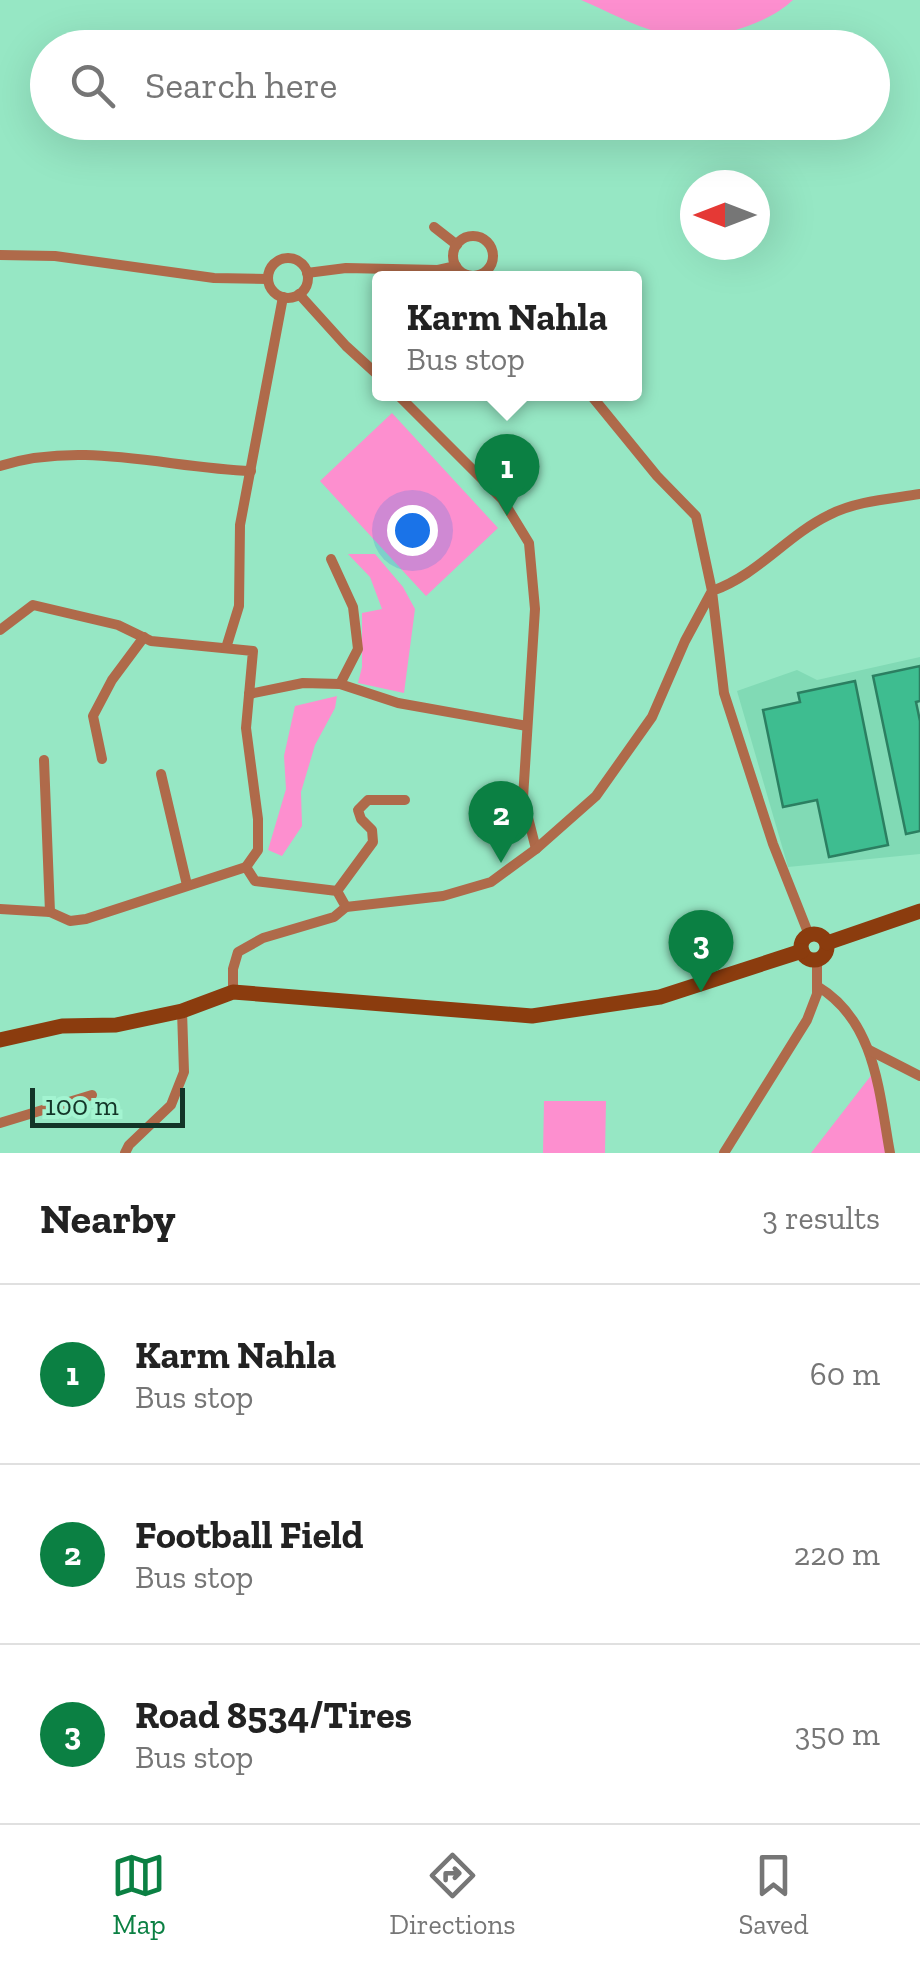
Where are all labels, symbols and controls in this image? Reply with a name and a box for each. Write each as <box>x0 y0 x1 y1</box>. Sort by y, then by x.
search box <box>30 30 890 140</box>
icon: search <box>65 58 120 113</box>
text: Search here <box>145 62 337 108</box>
north arrow <box>680 170 770 260</box>
popup <box>372 271 642 401</box>
text: Karm Nahla <box>406 294 608 340</box>
text: Bus stop <box>406 340 525 378</box>
pin: 1 <box>474 434 540 516</box>
your location <box>387 505 438 556</box>
pin: 2 <box>468 780 534 863</box>
pin: 3 <box>668 910 734 992</box>
scale bar <box>30 1083 185 1128</box>
text: 100 m <box>45 1089 119 1122</box>
text: Nearby <box>40 1193 176 1244</box>
text: 3 results <box>762 1199 880 1237</box>
text: Karm Nahla <box>135 1332 336 1378</box>
text: 1 <box>66 1355 79 1393</box>
text: 60 m <box>810 1355 880 1393</box>
text: Bus stop <box>135 1378 253 1416</box>
text: Football Field <box>135 1512 364 1558</box>
text: 2 <box>64 1535 81 1573</box>
text: 220 m <box>794 1535 880 1573</box>
text: Bus stop <box>135 1558 253 1596</box>
text: Road 8534/Tires <box>135 1692 412 1738</box>
text: 3 <box>64 1715 81 1753</box>
text: 350 m <box>795 1715 880 1753</box>
text: Bus stop <box>135 1738 253 1776</box>
tab: Map <box>111 1848 166 1941</box>
tab: Directions <box>389 1848 516 1941</box>
tab: Saved <box>738 1848 809 1941</box>

